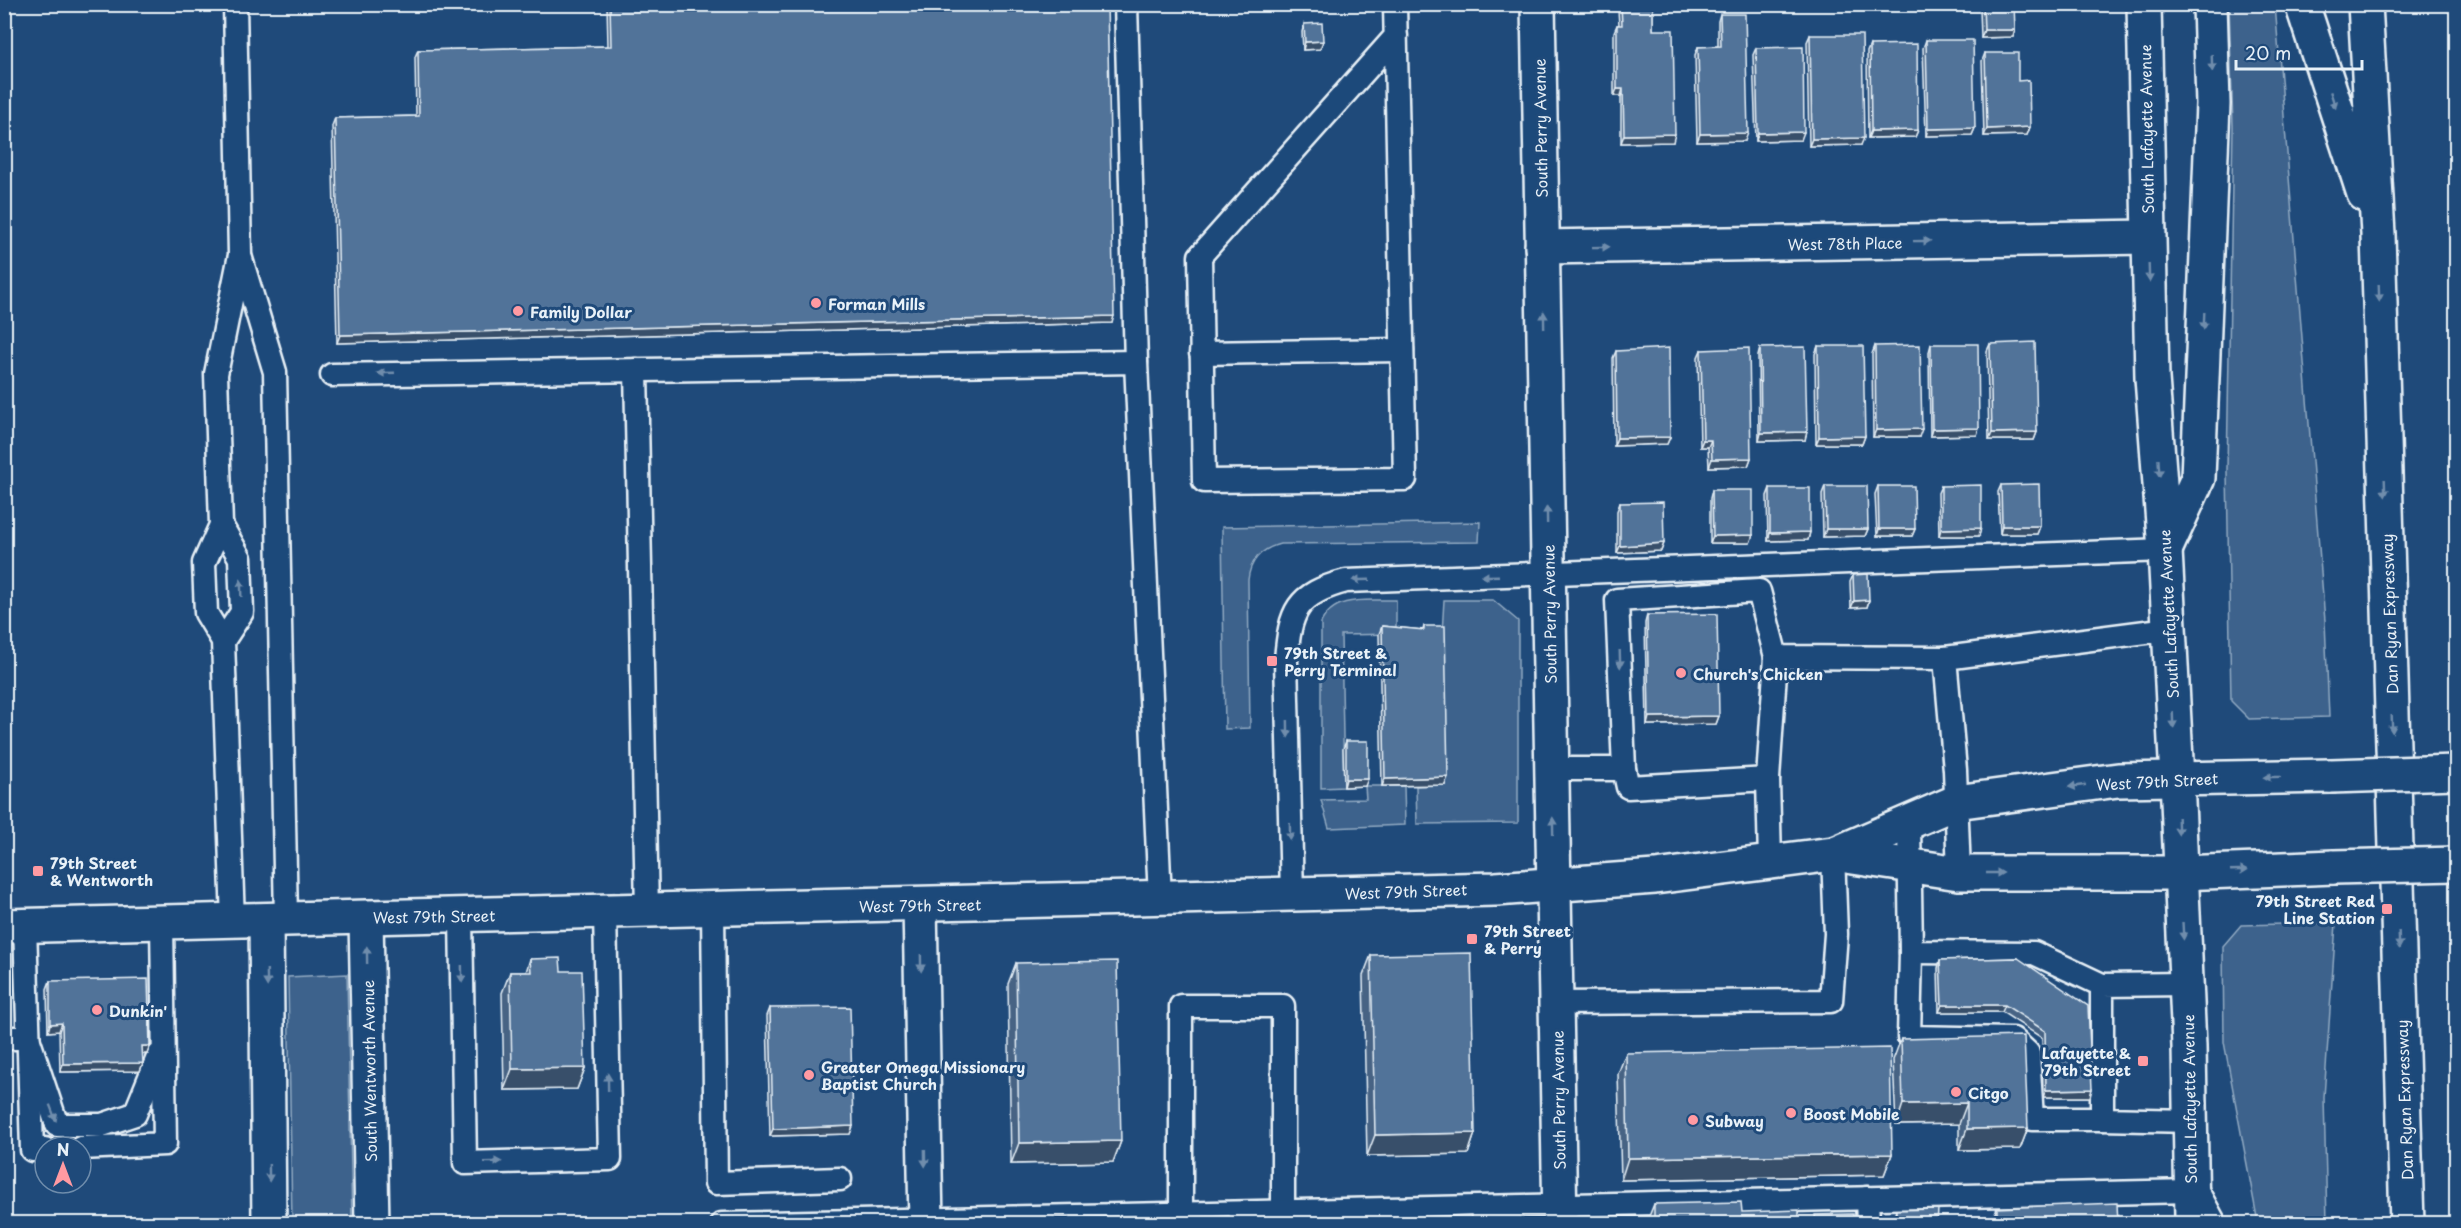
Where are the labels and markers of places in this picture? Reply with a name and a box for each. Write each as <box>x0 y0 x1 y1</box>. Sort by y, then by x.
place label: Forman Mills <box>828 292 925 315</box>
marker: Forman Mills <box>809 296 823 310</box>
place label: Family Dollar <box>530 300 632 323</box>
marker: Family Dollar <box>511 304 525 318</box>
place label: 79th Street & Perry Terminal <box>1284 641 1397 681</box>
marker: 79th Street & Perry Terminal <box>1265 654 1279 668</box>
place label: Church's Chicken <box>1693 662 1823 685</box>
marker: Church's Chicken <box>1674 666 1688 680</box>
place label: 79th Street & Wentworth <box>50 851 153 891</box>
marker: 79th Street & Wentworth <box>31 864 45 878</box>
place label: 79th Street Red Line Station <box>2256 889 2375 929</box>
marker: 79th Street Red Line Station <box>2380 902 2394 916</box>
place label: 79th Street & Perry <box>1484 919 1571 959</box>
marker: 79th Street & Perry <box>1465 932 1479 946</box>
place label: Dunkin' <box>109 999 167 1022</box>
marker: Dunkin' <box>90 1003 104 1017</box>
place label: Lafayette & 79th Street <box>2042 1041 2131 1081</box>
marker: Lafayette & 79th Street <box>2136 1054 2150 1068</box>
place label: Greater Omega Missionary Baptist Church <box>821 1055 1025 1095</box>
marker: Greater Omega Missionary Baptist Church <box>802 1068 816 1082</box>
place label: Citgo <box>1968 1081 2009 1104</box>
marker: Citgo <box>1949 1085 1963 1099</box>
place label: Boost Mobile <box>1803 1102 1900 1125</box>
marker: Boost Mobile <box>1784 1106 1798 1120</box>
place label: Subway <box>1705 1109 1764 1132</box>
marker: Subway <box>1686 1113 1700 1127</box>

